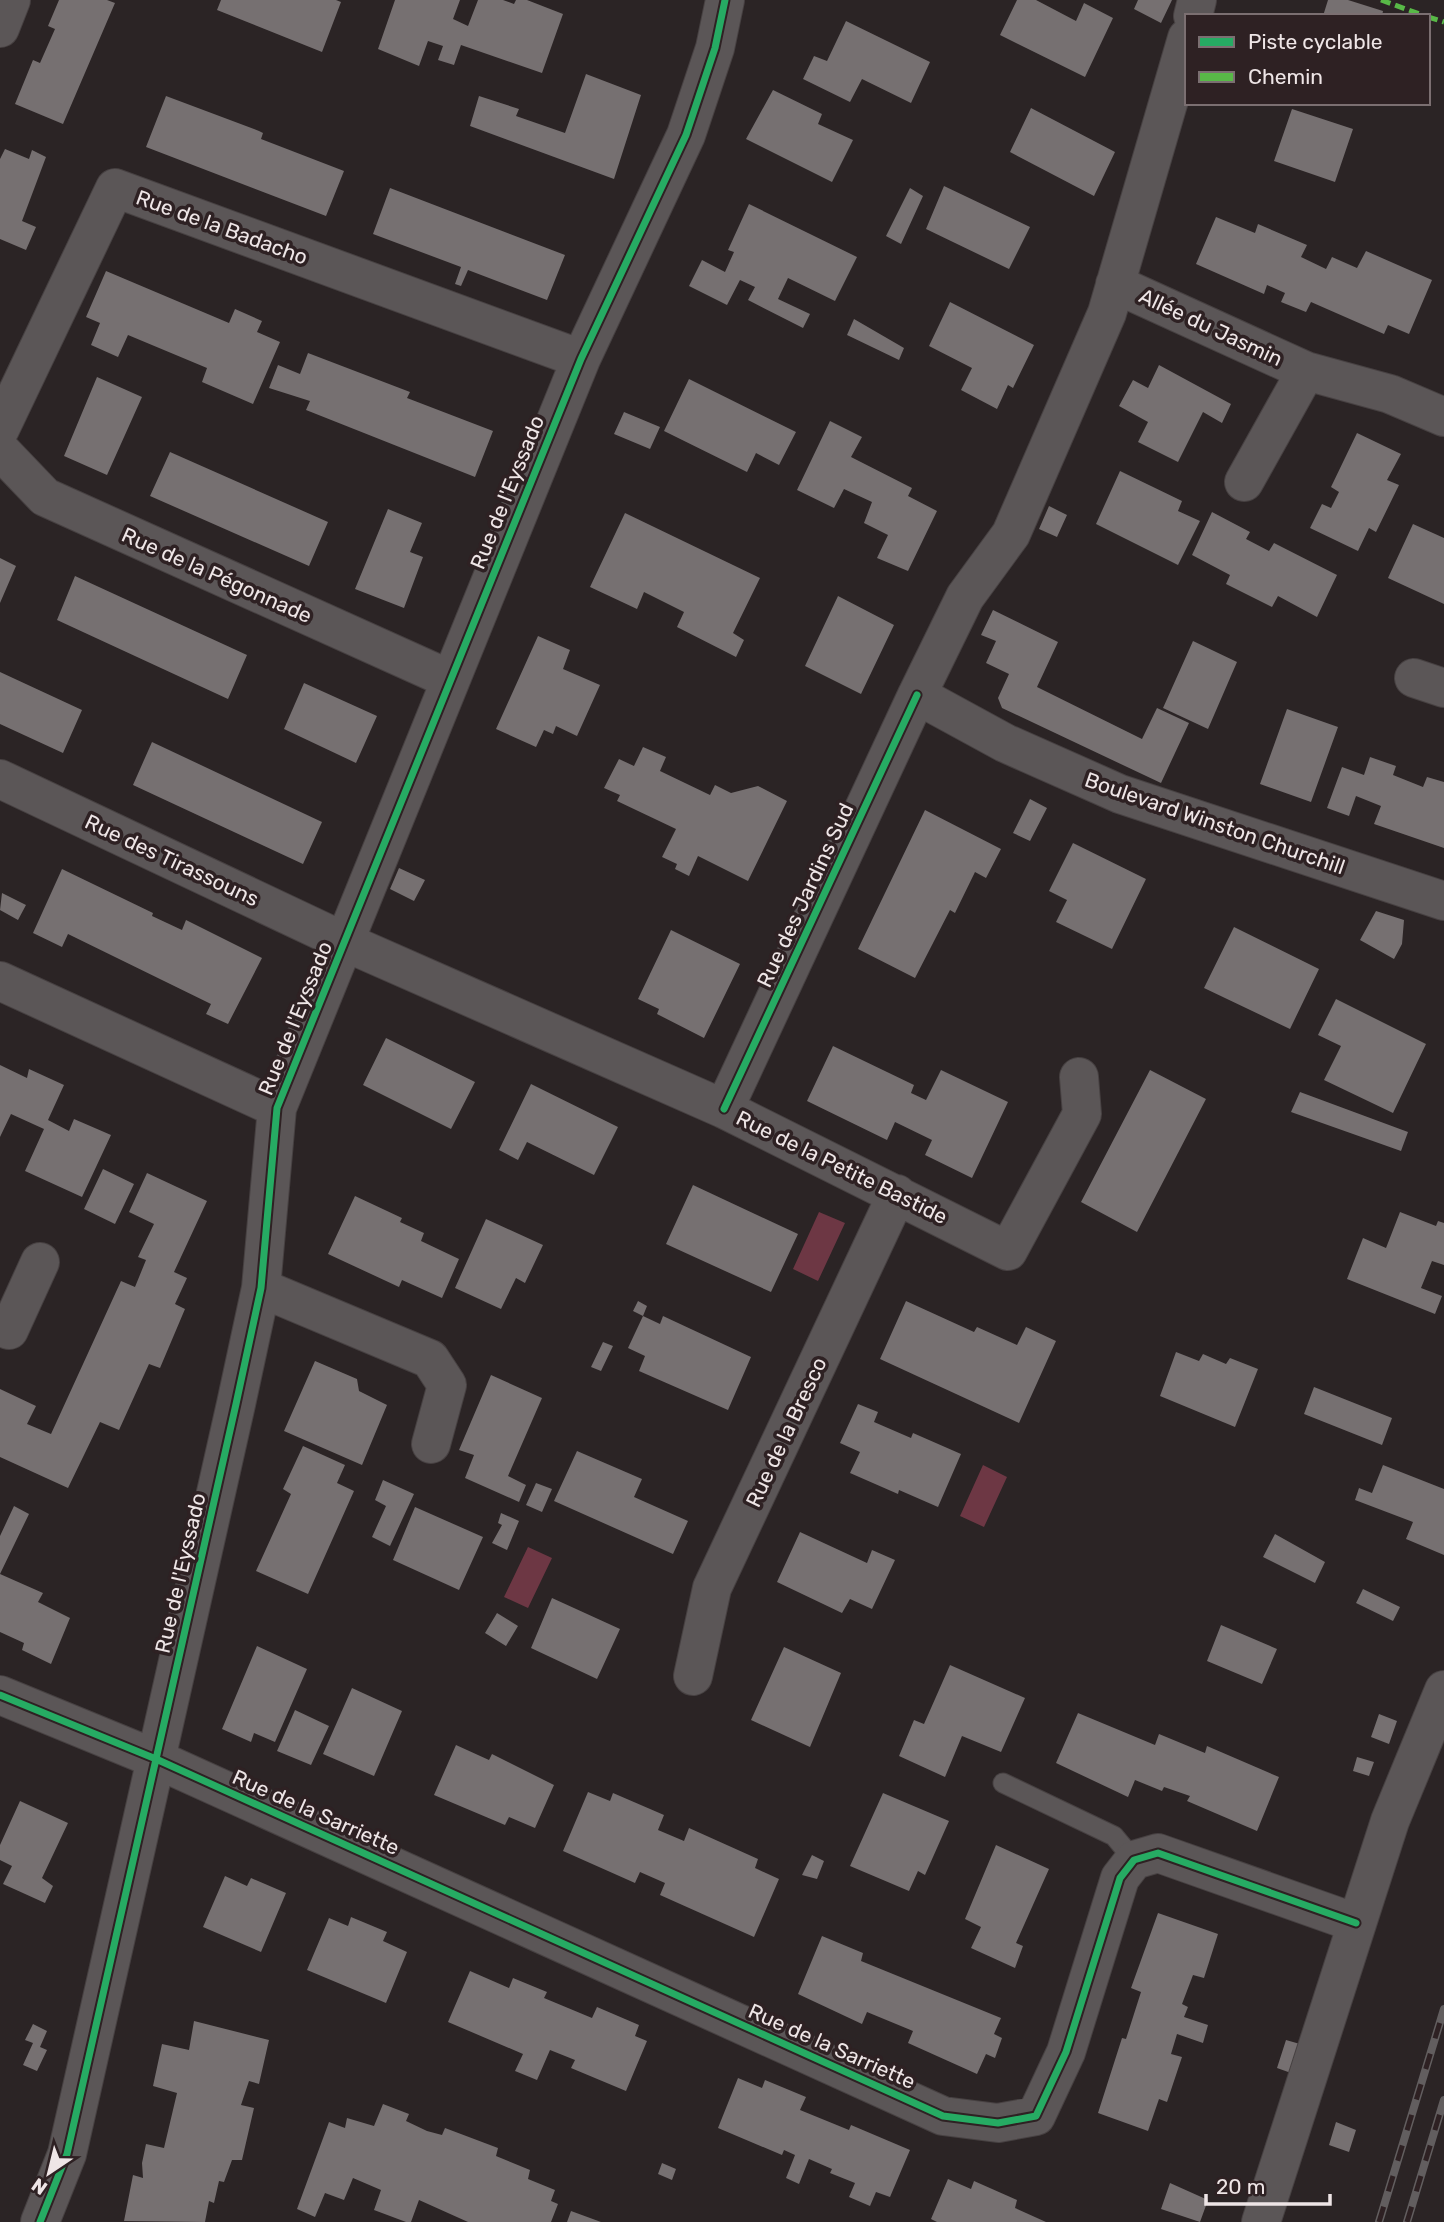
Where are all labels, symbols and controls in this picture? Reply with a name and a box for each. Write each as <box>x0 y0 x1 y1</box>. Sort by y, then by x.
legend <box>1185 14 1430 105</box>
text: Piste cyclable <box>1248 29 1383 54</box>
text: Chemin <box>1248 64 1323 89</box>
street label: Rue de la Badacho <box>133 184 311 270</box>
street label: Allée du Jasmin <box>1135 283 1287 371</box>
street label: Rue de l'Eyssado <box>465 411 549 573</box>
street label: Rue de la Pégonnade <box>118 522 316 628</box>
street label: Boulevard Winston Churchill <box>1082 767 1348 879</box>
street label: Rue des Jardins Sud <box>751 799 859 991</box>
street label: Rue des Tirassouns <box>81 809 263 911</box>
street label: Rue de l'Eyssado <box>253 937 337 1099</box>
street label: Rue de la Petite Bastide <box>732 1105 952 1229</box>
street label: Rue de la Bresco <box>740 1353 832 1511</box>
street label: Rue de l'Eyssado <box>149 1490 211 1656</box>
street label: Rue de la Sarriette <box>229 1764 403 1860</box>
street label: Rue de la Sarriette <box>745 1998 919 2094</box>
north arrow <box>14 2138 84 2208</box>
scale bar <box>1206 2162 1330 2206</box>
text: N <box>27 2173 52 2200</box>
text: 20 m <box>1216 2174 1265 2199</box>

